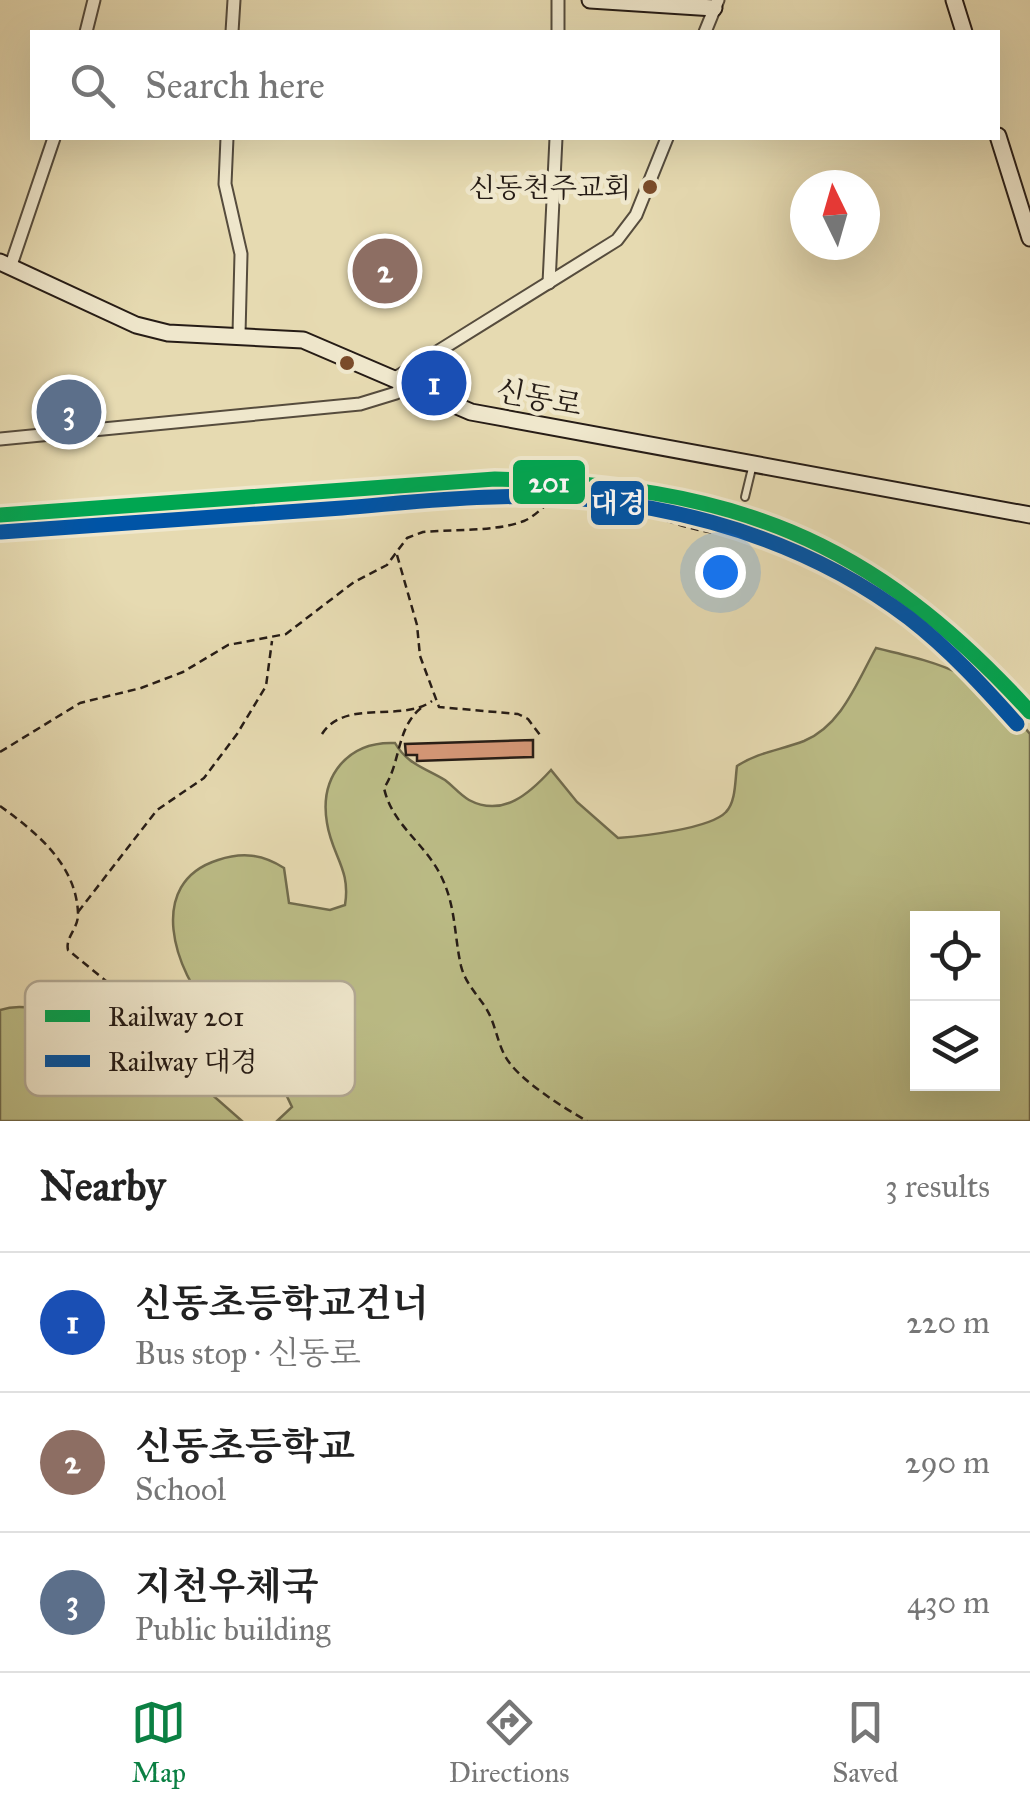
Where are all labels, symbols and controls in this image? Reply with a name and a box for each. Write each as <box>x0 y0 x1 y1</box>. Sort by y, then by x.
search box <box>30 30 1000 140</box>
icon: search <box>65 58 120 113</box>
text: Search here <box>145 62 325 108</box>
place label: 신동천주교회 <box>469 170 631 205</box>
north arrow <box>790 170 880 260</box>
marker: 신동천주교회 <box>640 177 660 197</box>
pin: 2 <box>352 234 418 308</box>
pin: 1 <box>402 346 466 420</box>
unlabelled marker <box>337 353 357 373</box>
street label: 신동로 <box>493 372 585 424</box>
pin: 3 <box>36 374 102 450</box>
line badge: 201 <box>511 458 587 506</box>
text: 201 <box>529 465 569 500</box>
line badge: 대경 <box>589 479 646 527</box>
text: 대경 <box>591 486 645 521</box>
your location <box>695 547 746 598</box>
map controls <box>910 911 1000 1091</box>
button: locate <box>910 911 1000 1001</box>
legend <box>25 981 355 1096</box>
text: Railway 201 <box>108 999 244 1034</box>
button: layers <box>910 1001 1000 1091</box>
text: Railway 대경 <box>108 1044 258 1079</box>
text: Nearby <box>40 1160 165 1212</box>
text: 3 results <box>885 1167 990 1206</box>
text: 신동초등학교건너 <box>135 1280 429 1326</box>
text: 1 <box>66 1303 79 1342</box>
text: 220 m <box>906 1303 990 1342</box>
text: Bus stop · 신동로 <box>135 1334 361 1373</box>
text: 신동초등학교 <box>135 1423 355 1469</box>
text: 2 <box>65 1443 80 1482</box>
text: 290 m <box>905 1443 990 1482</box>
text: School <box>135 1470 226 1509</box>
text: 지천우체국 <box>135 1563 319 1609</box>
text: 3 <box>66 1583 79 1622</box>
text: 430 m <box>907 1583 990 1622</box>
text: Public building <box>135 1610 330 1649</box>
tab: Map <box>131 1695 186 1790</box>
tab: Directions <box>449 1695 570 1790</box>
tab: Saved <box>832 1695 899 1790</box>

